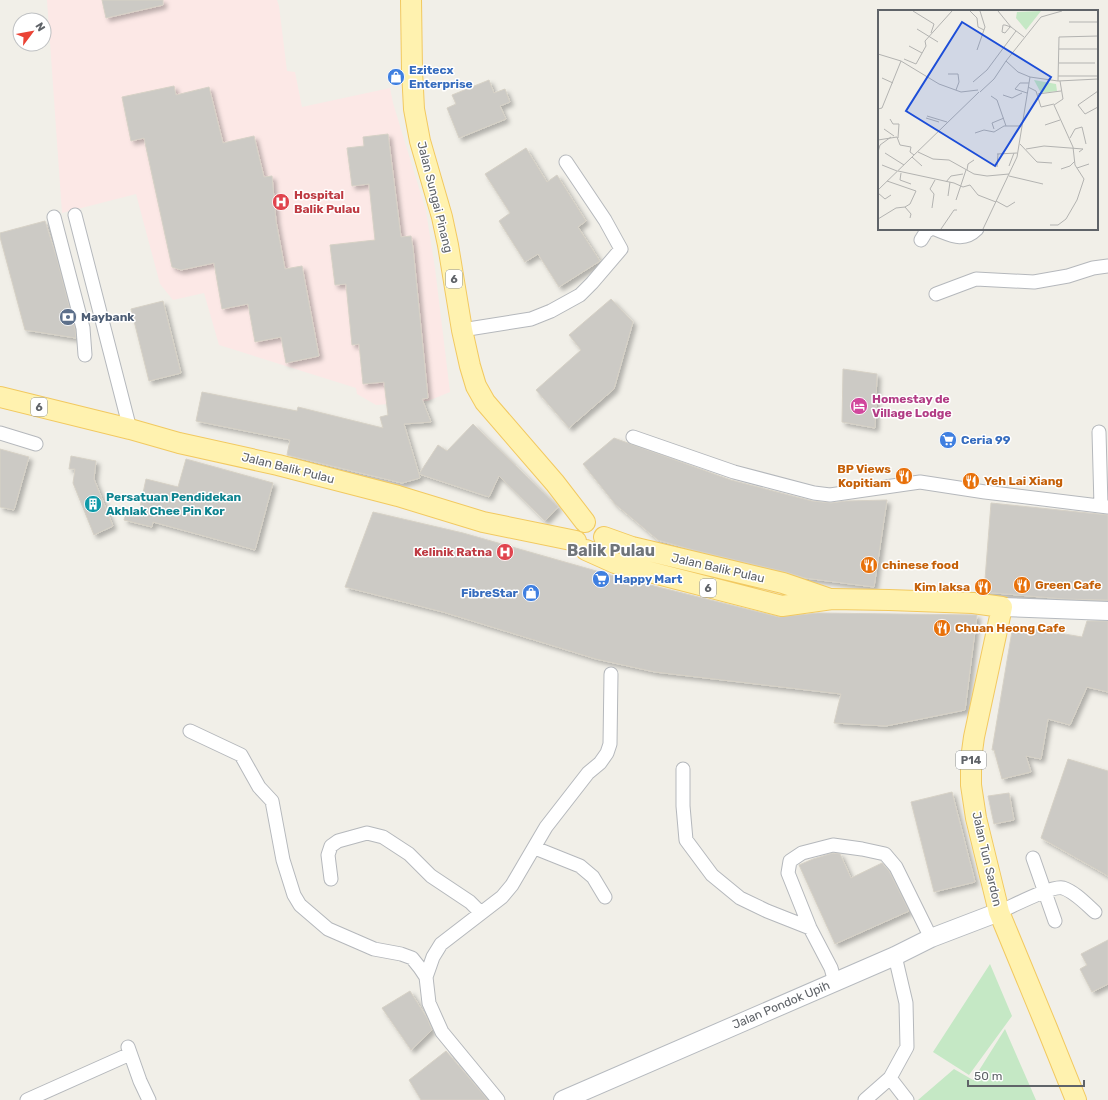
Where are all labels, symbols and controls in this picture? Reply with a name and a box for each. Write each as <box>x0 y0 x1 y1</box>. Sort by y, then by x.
inset map <box>878 10 1098 230</box>
north arrow <box>12 12 52 52</box>
text: N <box>32 20 48 34</box>
place label: Ezitecx Enterprise <box>409 63 473 91</box>
shop icon: Ezitecx Enterprise <box>386 67 406 87</box>
street label: Jalan Sungai Pinang <box>414 140 456 254</box>
place label: Hospital Balik Pulau <box>294 188 360 216</box>
hospital icon: Hospital Balik Pulau <box>271 192 291 212</box>
road number: 6 <box>446 270 462 288</box>
bank icon: Maybank <box>58 307 78 327</box>
place label: Maybank <box>81 310 134 324</box>
place label: Homestay de Village Lodge <box>872 392 952 420</box>
hotel icon: Homestay de Village Lodge <box>849 396 869 416</box>
road number: 6 <box>31 398 47 416</box>
supermarket icon: Ceria 99 <box>938 430 958 450</box>
place label: Ceria 99 <box>961 433 1011 447</box>
street label: Jalan Balik Pulau <box>240 450 336 486</box>
place label: BP Views Kopitiam <box>837 462 891 490</box>
restaurant icon: BP Views Kopitiam <box>894 466 914 486</box>
restaurant icon: Yeh Lai Xiang <box>961 471 981 491</box>
place label: Yeh Lai Xiang <box>984 474 1063 488</box>
place label: Persatuan Pendidekan Akhlak Chee Pin Kor <box>106 490 241 518</box>
building icon: Persatuan Pendidekan Akhlak Chee Pin Kor <box>83 494 103 514</box>
district label: Balik Pulau <box>567 541 655 560</box>
hospital icon: Kelinik Ratna <box>495 542 515 562</box>
place label: Kelinik Ratna <box>414 545 492 559</box>
street label: Jalan Balik Pulau <box>670 550 766 586</box>
restaurant icon: chinese food <box>859 555 879 575</box>
place label: chinese food <box>882 558 959 572</box>
supermarket icon: Happy Mart <box>591 569 611 589</box>
place label: Happy Mart <box>614 572 683 586</box>
restaurant icon: Green Cafe <box>1012 575 1032 595</box>
restaurant icon: Kim laksa <box>973 577 993 597</box>
place label: Green Cafe <box>1035 578 1101 592</box>
road number: 6 <box>700 579 716 597</box>
place label: Kim laksa <box>914 580 970 594</box>
shop icon: FibreStar <box>521 583 541 603</box>
place label: FibreStar <box>461 586 519 600</box>
restaurant icon: Chuan Heong Cafe <box>932 618 952 638</box>
place label: Chuan Heong Cafe <box>955 621 1065 635</box>
road number: P14 <box>956 751 986 769</box>
street label: Jalan Tun Sardon <box>969 810 1005 908</box>
street label: Jalan Pondok Upih <box>730 978 832 1032</box>
scale bar <box>968 1062 1084 1088</box>
text: 50 m <box>974 1069 1002 1083</box>

